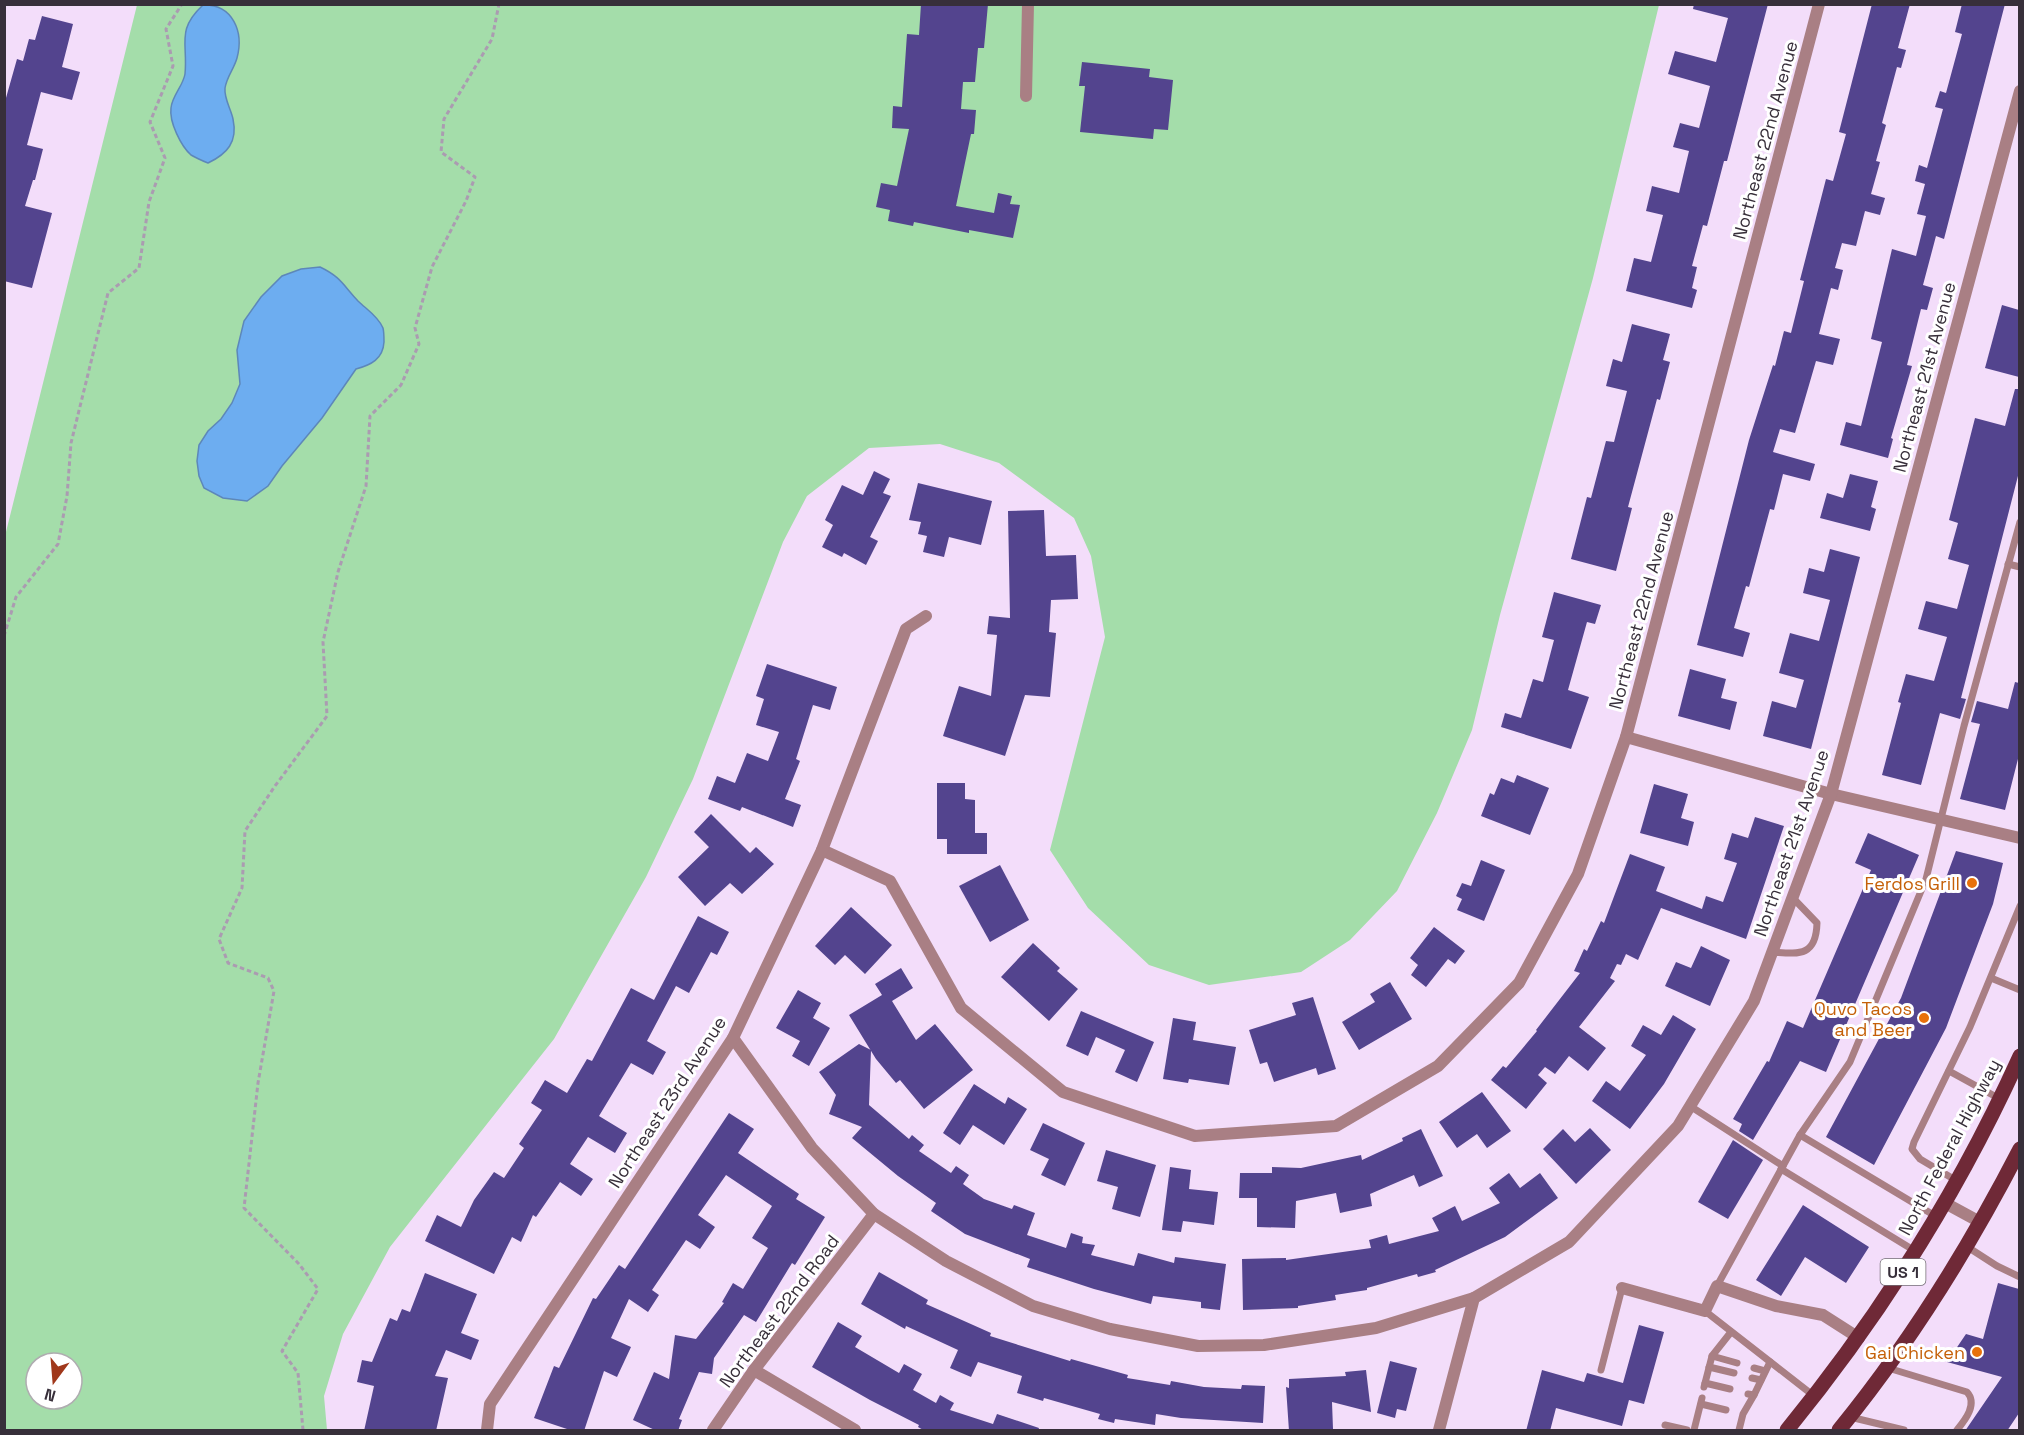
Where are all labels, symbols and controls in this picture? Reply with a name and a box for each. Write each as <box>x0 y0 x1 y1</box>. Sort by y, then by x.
street label: Northeast 22nd Avenue <box>1727 38 1803 242</box>
street label: Northeast 21st Avenue <box>1888 279 1960 475</box>
street label: Northeast 22nd Avenue <box>1603 508 1679 712</box>
street label: Northeast 21st Avenue <box>1748 746 1834 940</box>
place label: Ferdos Grill <box>1865 872 1960 895</box>
marker: Ferdos Grill <box>1965 876 1979 890</box>
place label: Quvo Tacos and Beer <box>1814 997 1912 1041</box>
marker: Quvo Tacos and Beer <box>1917 1011 1931 1025</box>
street label: Northeast 23rd Avenue <box>603 1012 731 1192</box>
street label: North Federal Highway <box>1893 1055 2005 1239</box>
street label: Northeast 22nd Road <box>714 1230 844 1392</box>
road number: US 1 <box>1880 1259 1926 1285</box>
place label: Gai Chicken <box>1865 1341 1965 1364</box>
marker: Gai Chicken <box>1970 1345 1984 1359</box>
north arrow <box>24 1351 84 1411</box>
text: N <box>42 1383 58 1407</box>

